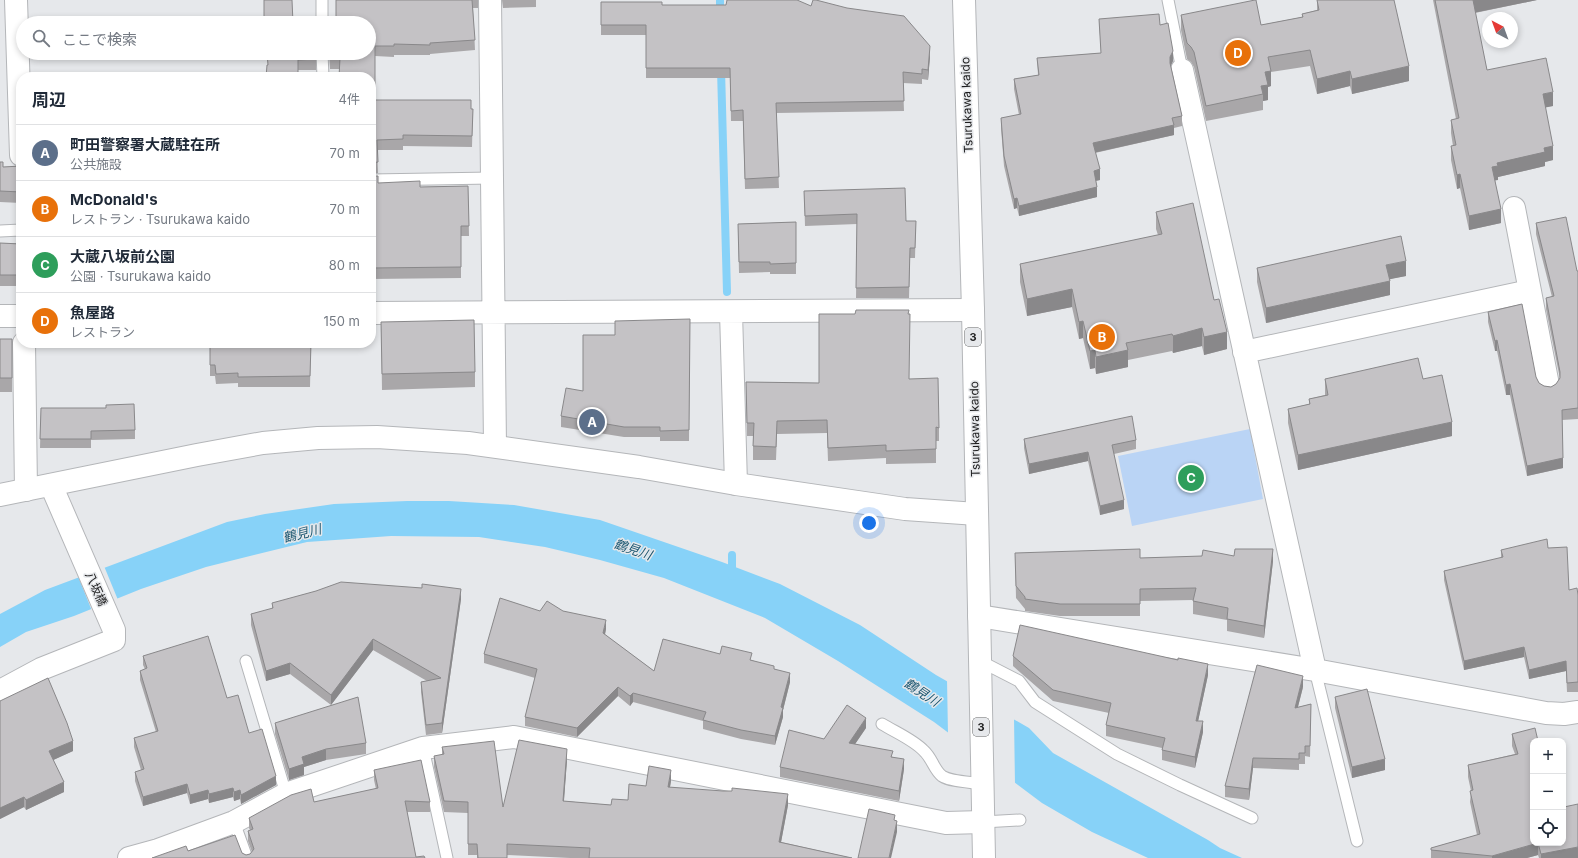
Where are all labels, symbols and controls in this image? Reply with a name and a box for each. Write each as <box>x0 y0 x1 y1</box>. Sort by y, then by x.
north arrow <box>1482 12 1518 48</box>
search box <box>16 16 376 60</box>
icon: search <box>30 27 52 49</box>
text: ここで検索 <box>62 30 137 49</box>
pin: D <box>1225 38 1251 68</box>
street label: Tsurukawa kaido <box>957 57 976 153</box>
text: 周辺 <box>32 90 66 110</box>
text: 4件 <box>339 91 360 107</box>
text: 町田警察署大蔵駐在所 <box>70 135 220 154</box>
text: A <box>40 145 50 161</box>
text: 70 m <box>330 145 360 161</box>
text: 公共施設 <box>70 156 122 172</box>
text: McDonald's <box>70 190 158 209</box>
text: B <box>41 201 49 217</box>
text: 70 m <box>330 201 360 217</box>
text: レストラン · Tsurukawa kaido <box>70 211 250 227</box>
text: 大蔵八坂前公園 <box>70 247 175 266</box>
text: C <box>40 257 50 273</box>
text: 80 m <box>329 257 360 273</box>
text: 公園 · Tsurukawa kaido <box>70 268 211 284</box>
text: 魚屋路 <box>70 303 115 322</box>
text: D <box>40 313 50 329</box>
text: 150 m <box>324 313 360 329</box>
pin: B <box>1089 322 1115 352</box>
text: レストラン <box>70 324 135 340</box>
road number: 3 <box>965 328 981 346</box>
street label: Tsurukawa kaido <box>966 381 983 477</box>
pin: A <box>579 407 605 437</box>
pin: C <box>1178 463 1204 493</box>
your location <box>859 513 879 533</box>
water label: 鶴見川 <box>281 520 325 545</box>
water label: 鶴見川 <box>612 535 656 564</box>
street label: 八坂橋 <box>82 569 111 608</box>
water label: 鶴見川 <box>901 675 944 710</box>
road number: 3 <box>973 718 989 736</box>
map controls <box>1530 738 1566 846</box>
button: + <box>1530 738 1566 774</box>
button: − <box>1530 774 1566 810</box>
button: locate <box>1530 810 1566 846</box>

